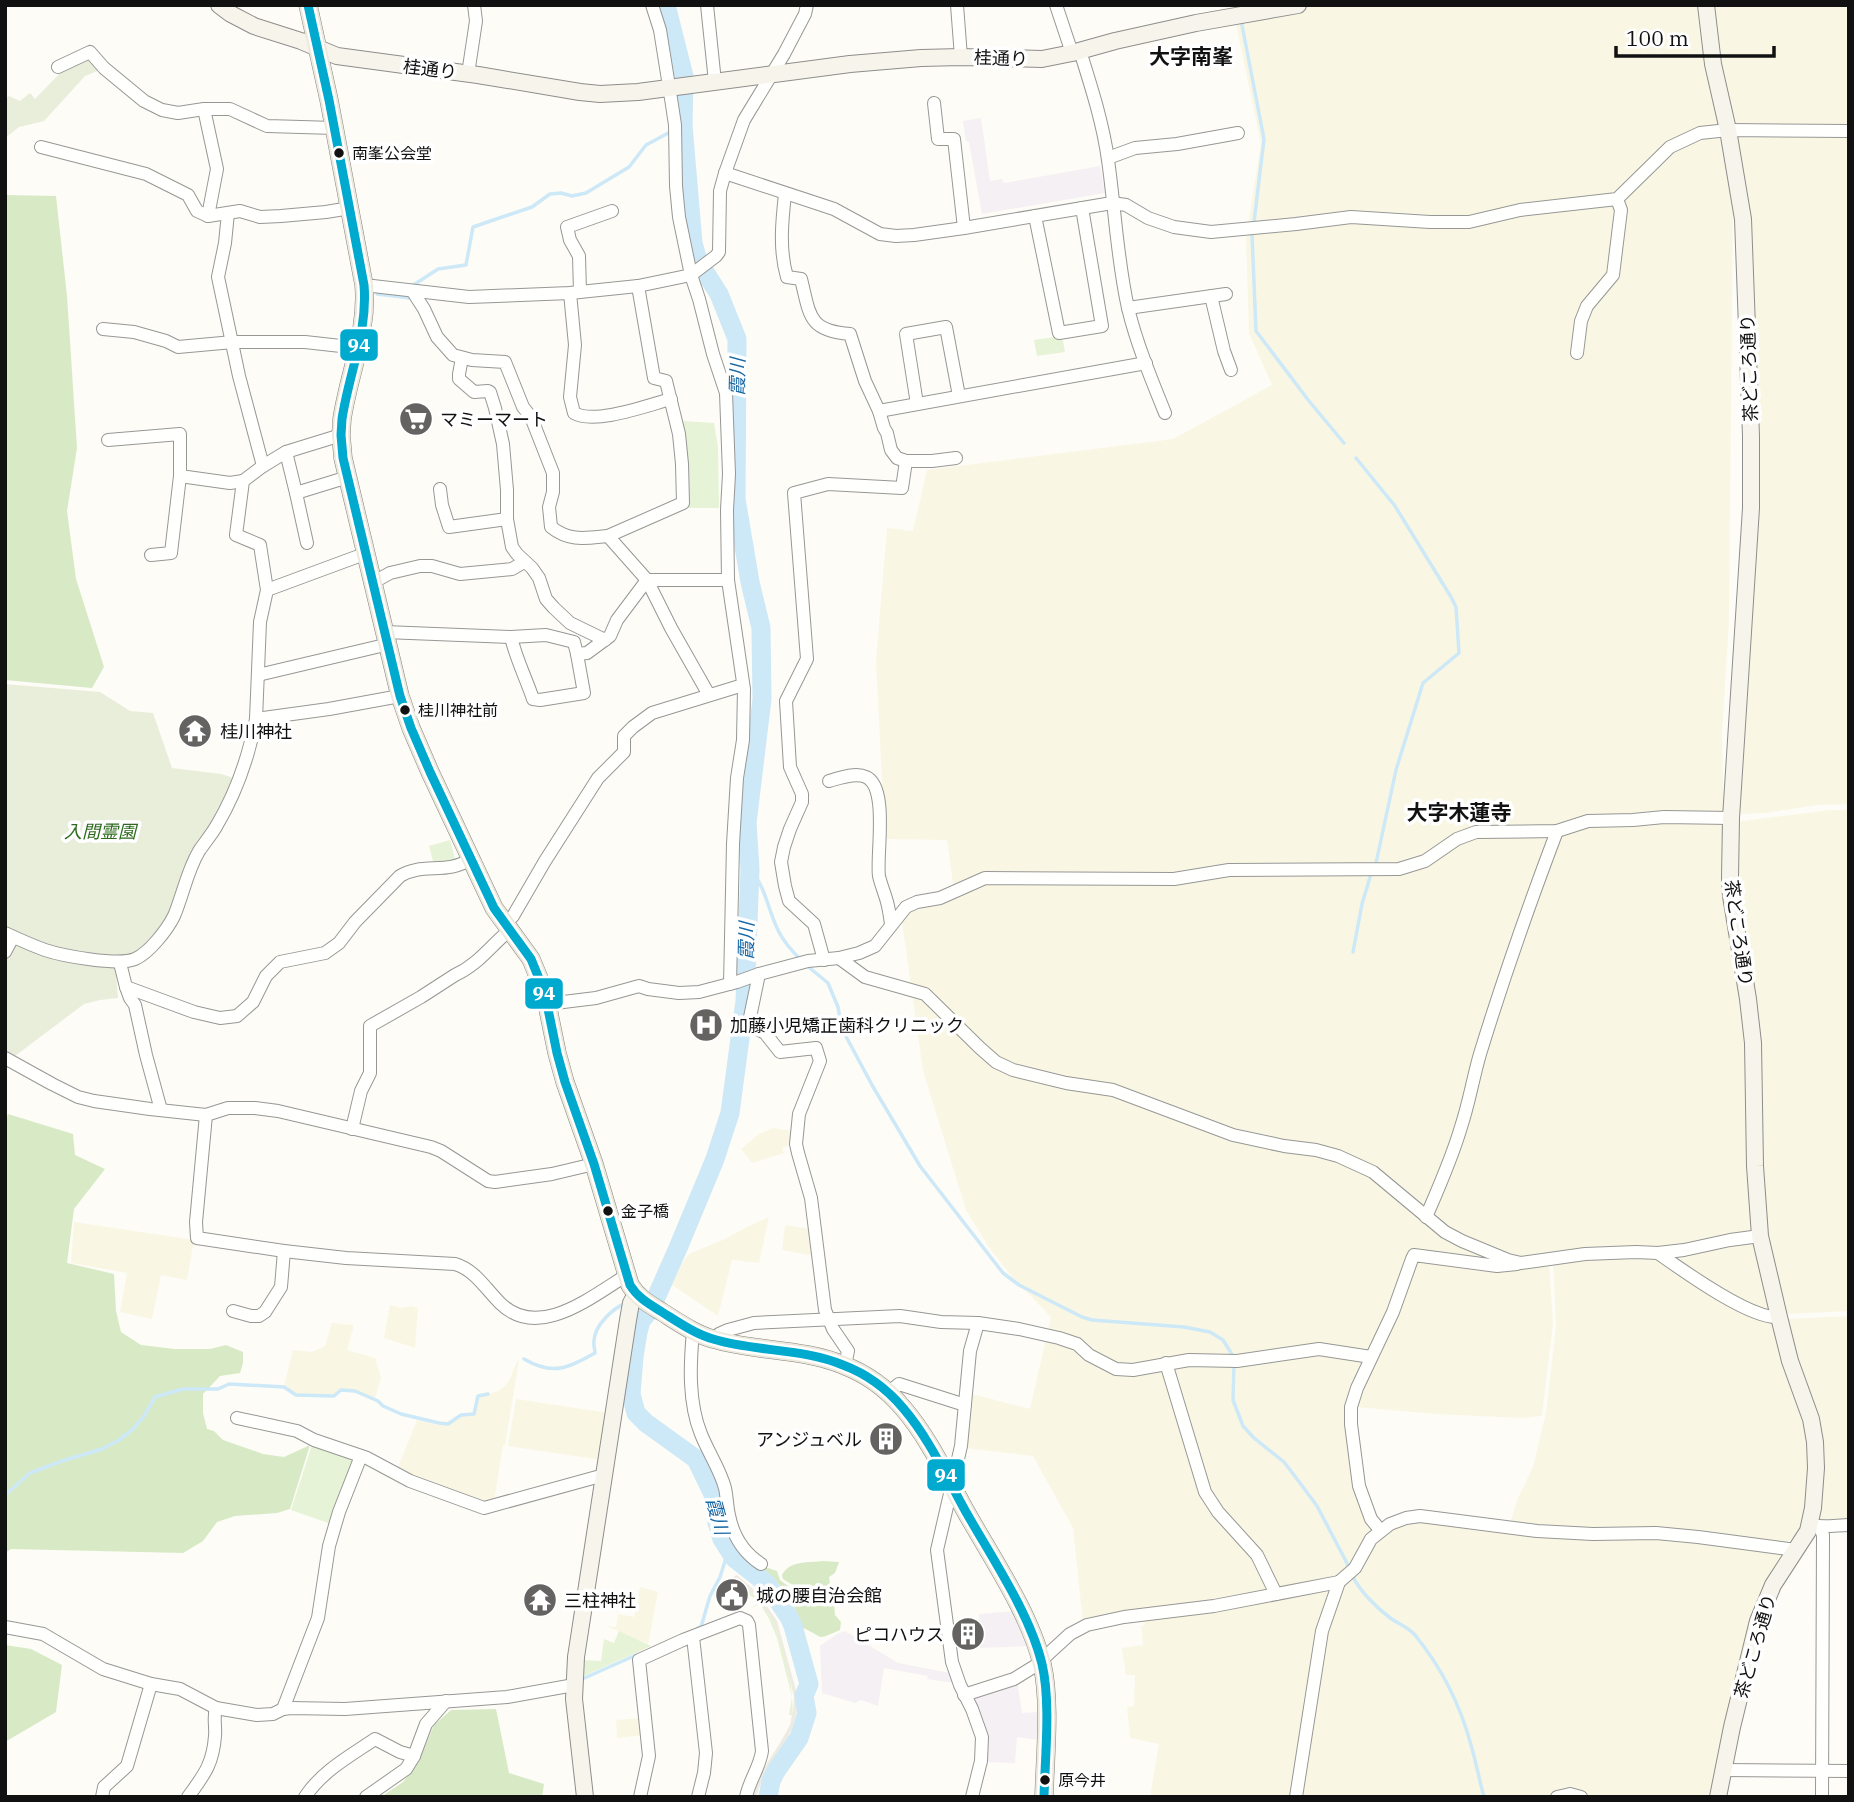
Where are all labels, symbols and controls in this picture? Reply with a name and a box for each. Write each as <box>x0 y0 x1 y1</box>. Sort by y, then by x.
scale bar <box>1616 14 1773 58</box>
text: 100 m <box>1626 24 1689 52</box>
district label: 大字南峯 <box>1149 42 1233 70</box>
street label: 桂通り <box>974 46 1028 70</box>
street label: 桂通り <box>402 54 458 84</box>
place label: 南峯公会堂 <box>352 143 432 163</box>
marker: 南峯公会堂 <box>332 146 346 160</box>
street label: 茶どころ通り <box>1736 314 1762 422</box>
line badge: 94 <box>339 328 379 362</box>
text: 94 <box>348 333 370 357</box>
water label: 霞川 <box>725 356 749 396</box>
supermarket icon: マミーマート <box>397 400 435 438</box>
place label: マミーマート <box>440 408 548 431</box>
place label: 桂川神社前 <box>418 700 498 720</box>
marker: 桂川神社前 <box>398 703 412 717</box>
temple icon: 桂川神社 <box>176 712 214 750</box>
place label: 桂川神社 <box>220 720 292 743</box>
district label: 大字木蓮寺 <box>1407 798 1512 826</box>
park label: 入間霊園 <box>64 820 139 843</box>
street label: 茶どころ通り <box>1720 878 1758 988</box>
water label: 霞川 <box>734 920 758 960</box>
line badge: 94 <box>524 977 564 1010</box>
text: 94 <box>533 981 555 1005</box>
hospital icon: 加藤小児矯正歯科クリニック <box>687 1006 725 1044</box>
place label: 加藤小児矯正歯科クリニック <box>730 1014 964 1037</box>
place label: 金子橋 <box>621 1201 669 1221</box>
marker: 金子橋 <box>601 1204 615 1218</box>
building icon: アンジュベル <box>867 1420 905 1458</box>
place label: アンジュベル <box>756 1428 862 1451</box>
line badge: 94 <box>926 1458 966 1492</box>
text: 94 <box>935 1463 957 1487</box>
water label: 霞川 <box>701 1495 735 1539</box>
public building icon: 城の腰自治会館 <box>713 1576 751 1614</box>
temple icon: 三柱神社 <box>521 1581 559 1619</box>
place label: 城の腰自治会館 <box>756 1584 882 1607</box>
place label: 三柱神社 <box>564 1589 636 1612</box>
street label: 茶どころ通り <box>1729 1591 1781 1701</box>
building icon: ピコハウス <box>949 1615 987 1653</box>
place label: ピコハウス <box>854 1623 944 1646</box>
place label: 原今井 <box>1058 1770 1106 1790</box>
marker: 原今井 <box>1038 1773 1052 1787</box>

